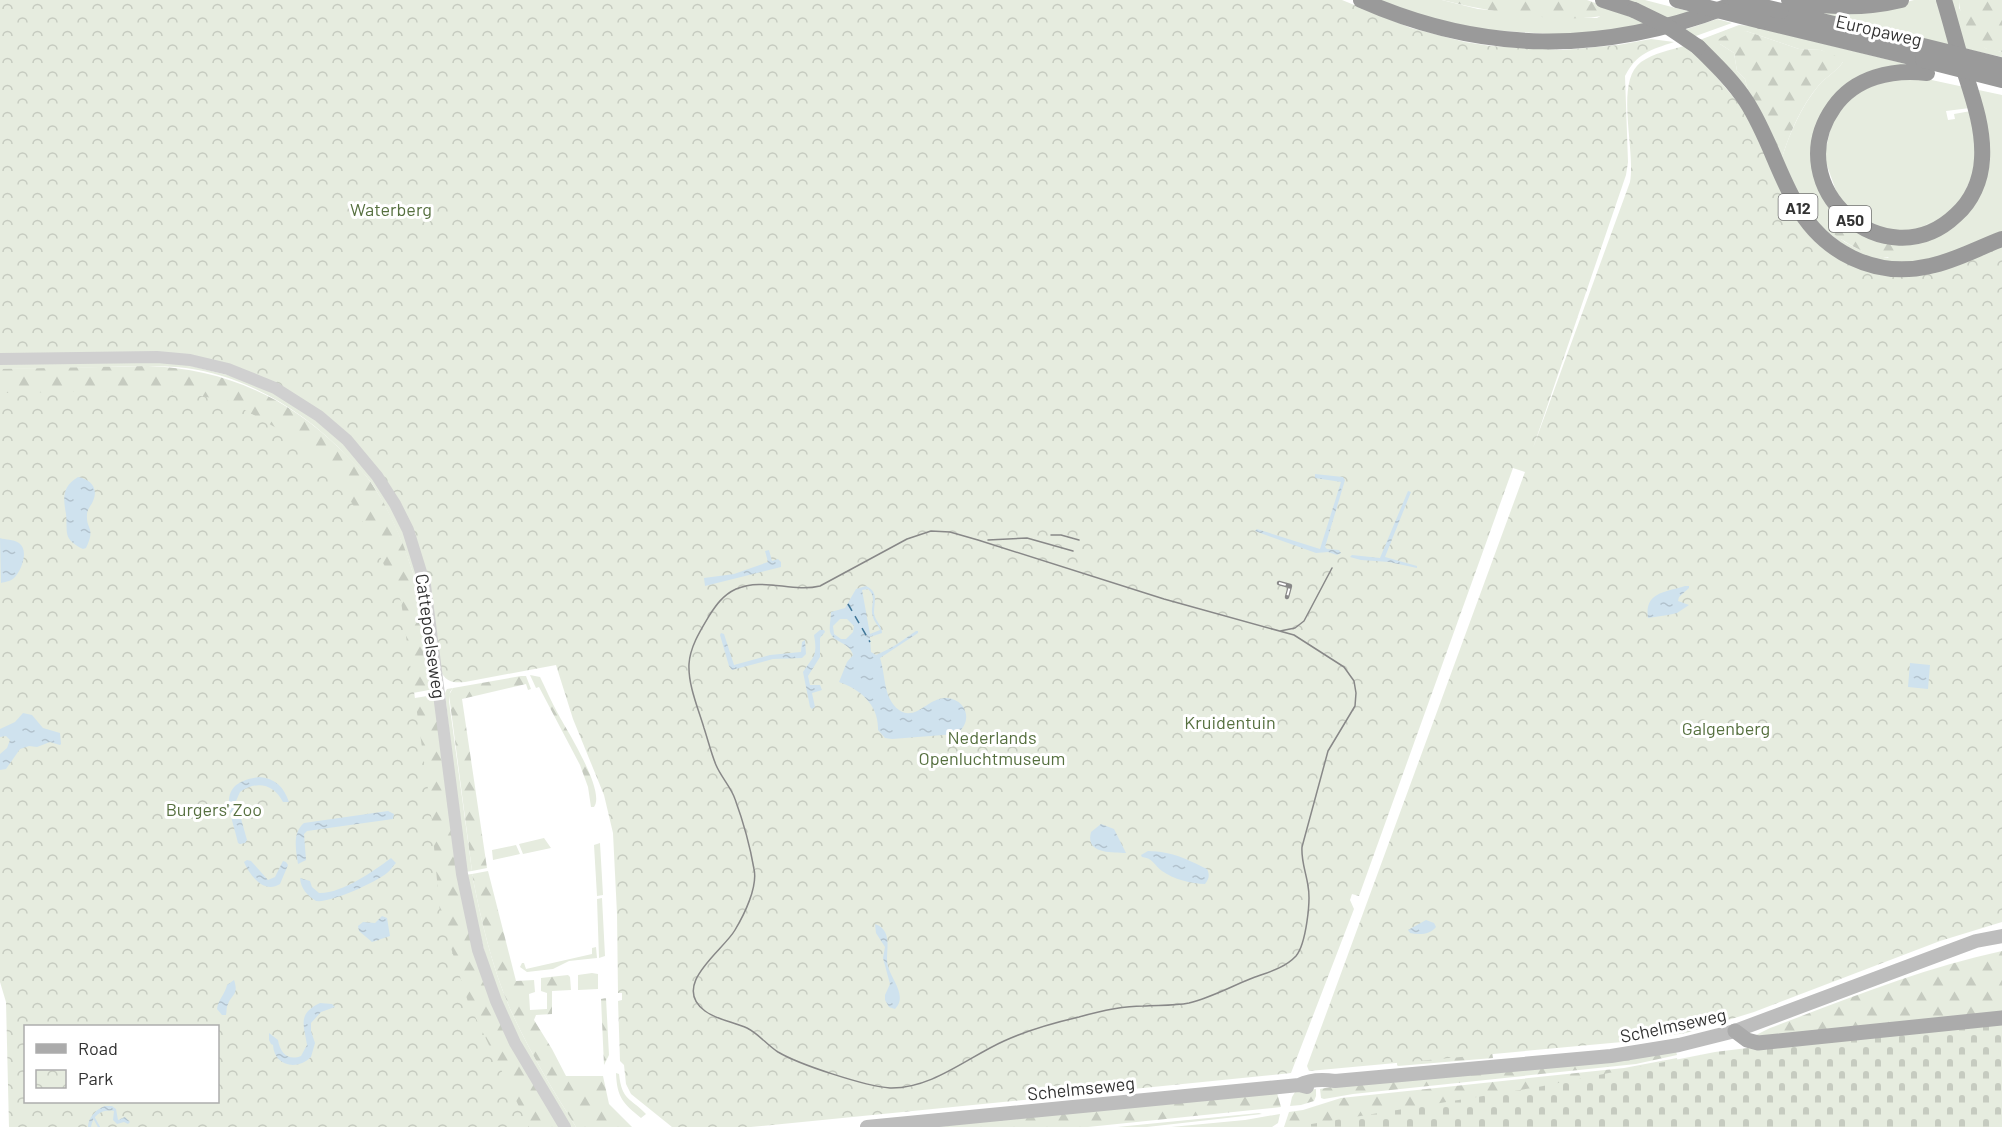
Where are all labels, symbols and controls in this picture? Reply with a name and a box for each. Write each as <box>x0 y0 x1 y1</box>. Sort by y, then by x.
street label: Europaweg <box>1834 9 1924 51</box>
road number: A12 <box>1778 194 1818 220</box>
park label: Waterberg <box>350 198 432 220</box>
road number: A50 <box>1829 206 1871 232</box>
street label: Cattepoelseweg <box>411 572 451 700</box>
park label: Kruidentuin <box>1184 711 1276 733</box>
park label: Galgenberg <box>1682 717 1770 739</box>
park label: Nederlands Openluchtmuseum <box>918 726 1066 769</box>
park label: Burgers' Zoo <box>166 798 262 820</box>
street label: Schelmseweg <box>1618 1003 1728 1047</box>
legend <box>24 1025 219 1103</box>
text: Road <box>78 1037 118 1059</box>
text: Park <box>78 1067 113 1089</box>
street label: Schelmseweg <box>1026 1071 1136 1105</box>

